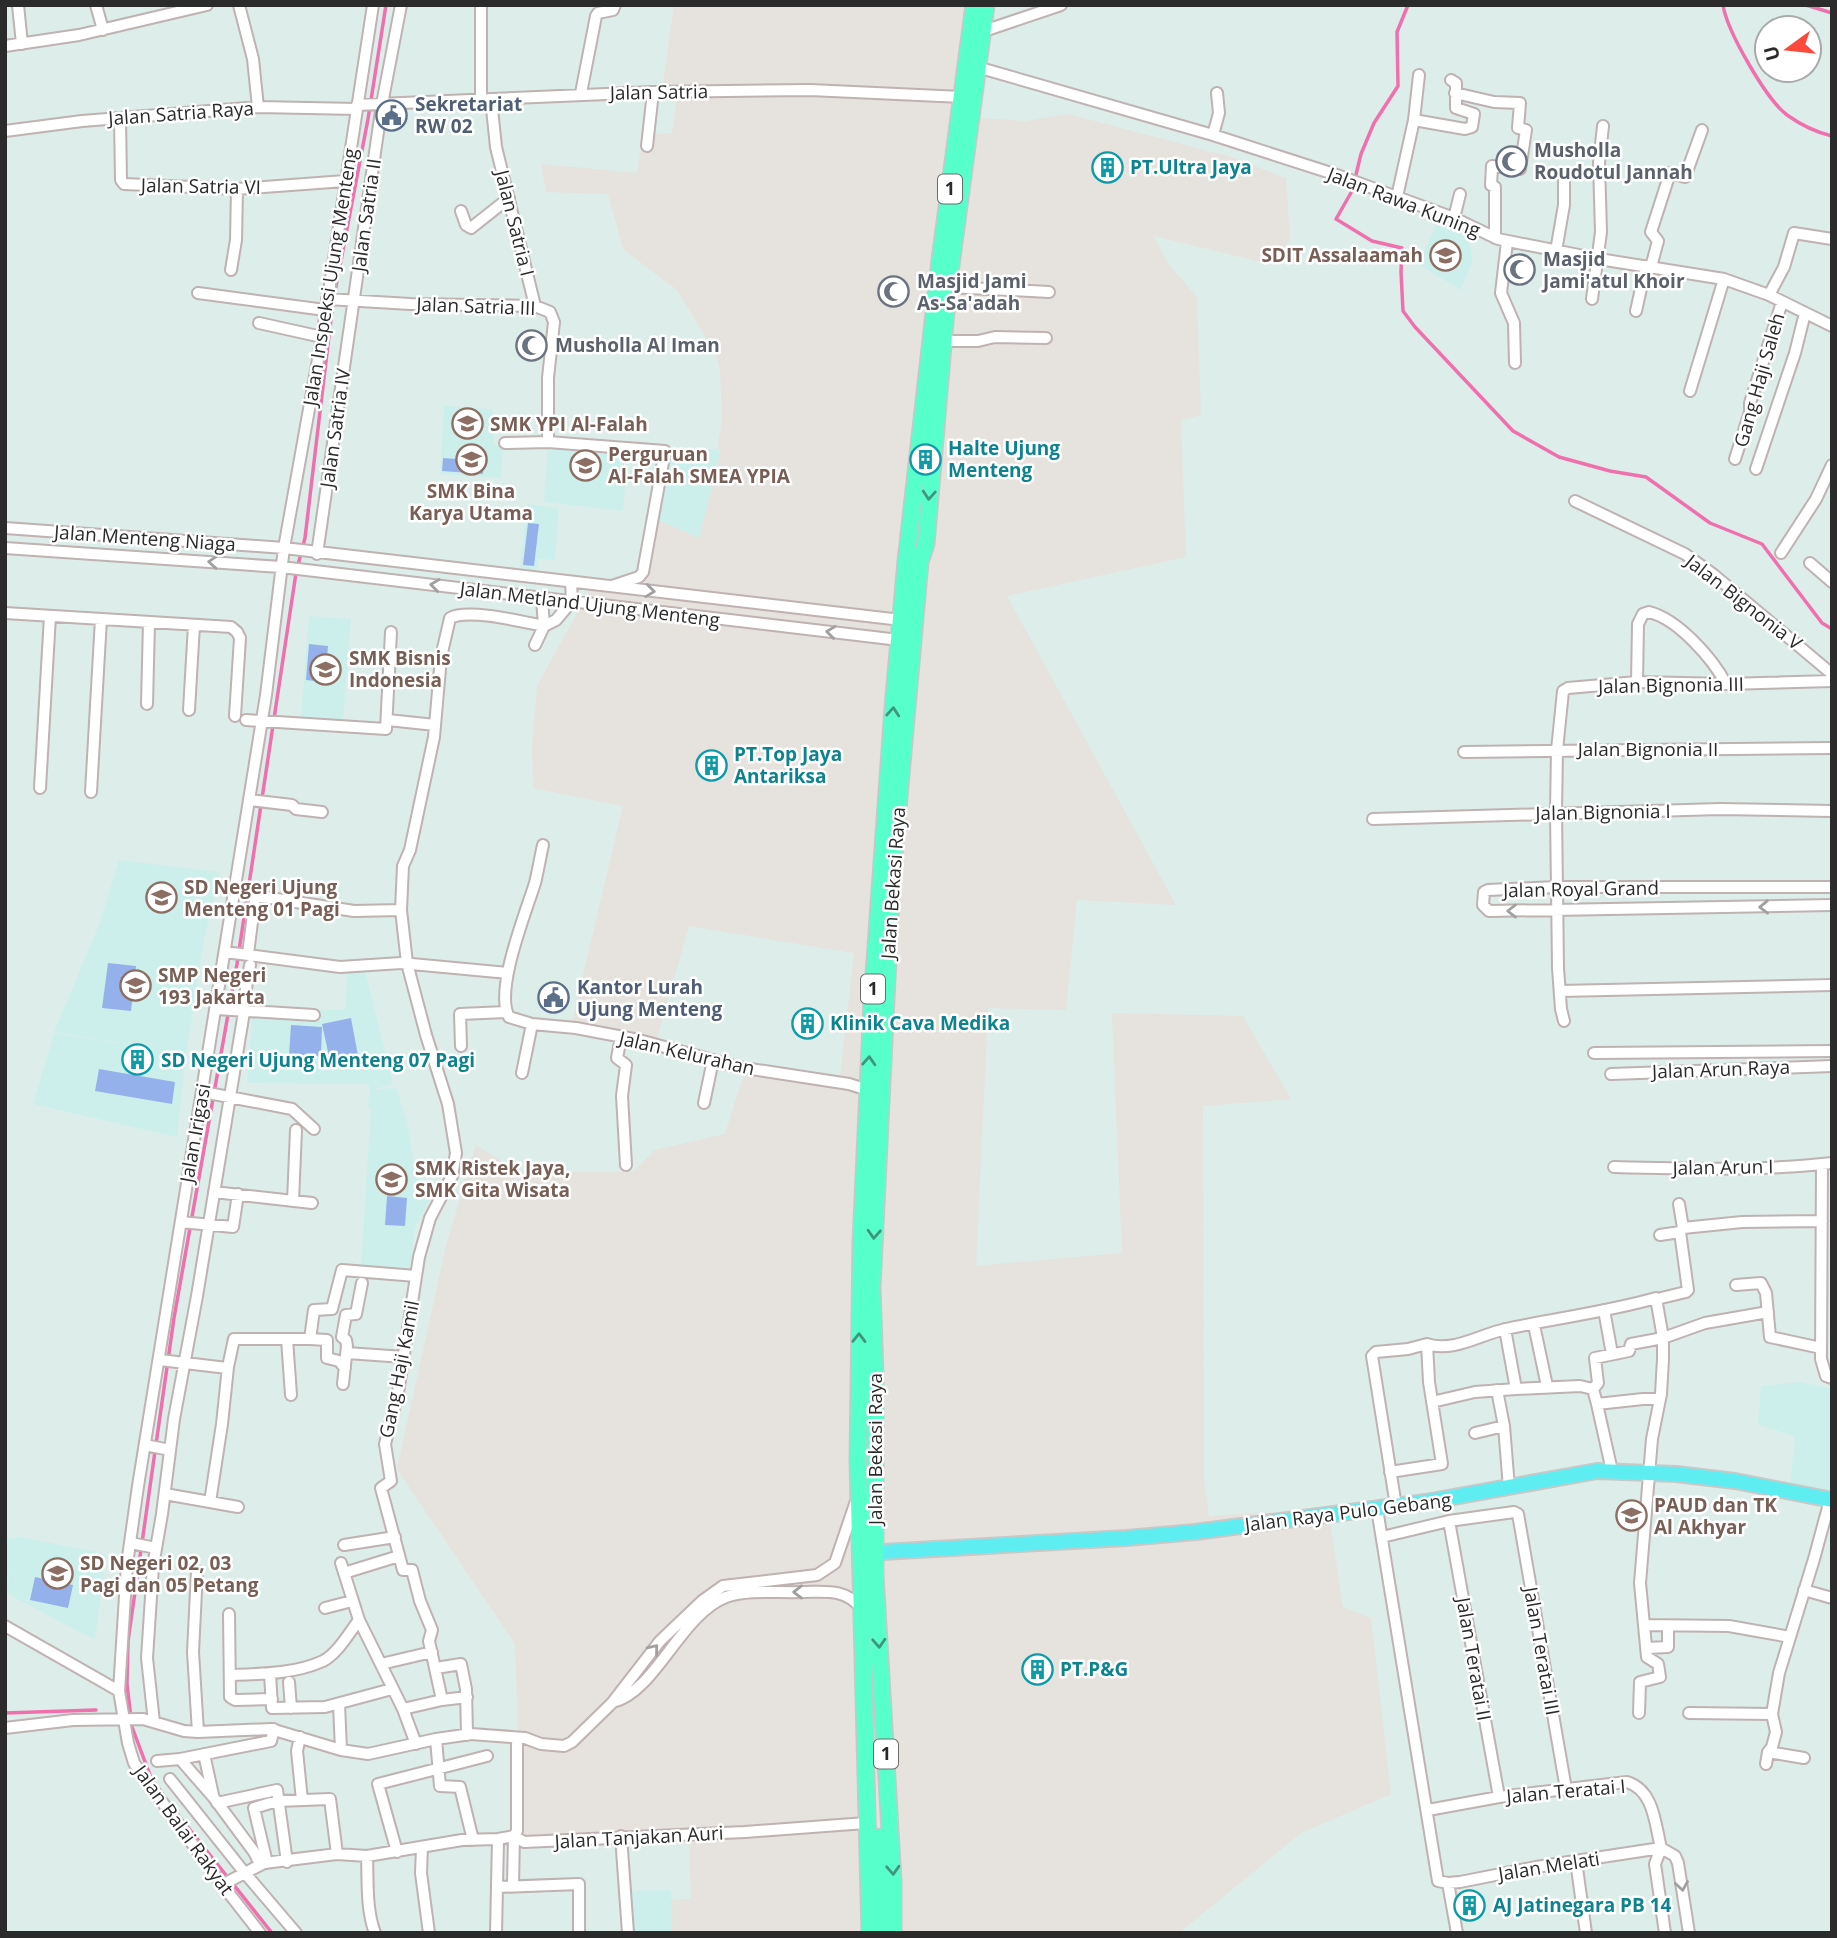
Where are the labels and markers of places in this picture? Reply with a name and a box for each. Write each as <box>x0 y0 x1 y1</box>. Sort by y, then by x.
place label: Sekretariat RW 02 <box>415 91 522 139</box>
public building icon: Sekretariat RW 02 <box>375 98 409 132</box>
place label: Musholla Roudotul Jannah <box>1534 137 1693 185</box>
mosque icon: Musholla Roudotul Jannah <box>1494 144 1528 178</box>
building icon: PT.Ultra Jaya <box>1090 150 1124 184</box>
place label: PT.Ultra Jaya <box>1130 154 1252 180</box>
school or university icon: SDIT Assalaamah <box>1429 238 1463 272</box>
place label: SDIT Assalaamah <box>1261 242 1423 268</box>
place label: Masjid Jami'atul Khoir <box>1541 246 1685 294</box>
mosque icon: Masjid Jami'atul Khoir <box>1503 253 1537 287</box>
place label: Masjid Jami As-Sa'adah <box>917 268 1027 316</box>
mosque icon: Masjid Jami As-Sa'adah <box>877 275 911 309</box>
mosque icon: Musholla Al Iman <box>515 328 549 362</box>
place label: Musholla Al Iman <box>555 332 720 358</box>
school or university icon: SMK YPI Al-Falah <box>450 407 484 441</box>
place label: SMK YPI Al-Falah <box>490 411 648 437</box>
place label: Halte Ujung Menteng <box>948 435 1060 483</box>
place label: Perguruan Al-Falah SMEA YPIA <box>608 441 791 489</box>
building icon: Halte Ujung Menteng <box>908 442 942 476</box>
school or university icon: SMK Bina Karya Utama <box>454 443 488 477</box>
school or university icon: Perguruan Al-Falah SMEA YPIA <box>568 448 602 482</box>
place label: SMK Bina Karya Utama <box>409 478 533 526</box>
place label: SMK Bisnis Indonesia <box>349 645 451 693</box>
school or university icon: SMK Bisnis Indonesia <box>309 652 343 686</box>
place label: PT.Top Jaya Antariksa <box>734 741 842 789</box>
building icon: PT.Top Jaya Antariksa <box>694 748 728 782</box>
place label: SD Negeri Ujung Menteng 01 Pagi <box>184 874 340 922</box>
school or university icon: SD Negeri Ujung Menteng 01 Pagi <box>144 881 178 915</box>
place label: SMP Negeri 193 Jakarta <box>158 962 266 1010</box>
school or university icon: SMP Negeri 193 Jakarta <box>118 969 152 1003</box>
place label: Kantor Lurah Ujung Menteng <box>577 974 722 1022</box>
public building icon: Kantor Lurah Ujung Menteng <box>537 981 571 1015</box>
building icon: Klinik Cava Medika <box>790 1006 824 1040</box>
place label: Klinik Cava Medika <box>830 1010 1010 1036</box>
building icon: SD Negeri Ujung Menteng 07 Pagi <box>121 1043 155 1077</box>
place label: SD Negeri Ujung Menteng 07 Pagi <box>161 1047 475 1073</box>
place label: SMK Ristek Jaya, SMK Gita Wisata <box>415 1155 570 1203</box>
school or university icon: SMK Ristek Jaya, SMK Gita Wisata <box>375 1162 409 1196</box>
place label: PAUD dan TK Al Akhyar <box>1654 1492 1777 1540</box>
school or university icon: PAUD dan TK Al Akhyar <box>1614 1499 1648 1533</box>
place label: SD Negeri 02, 03 Pagi dan 05 Petang <box>80 1550 259 1598</box>
school or university icon: SD Negeri 02, 03 Pagi dan 05 Petang <box>40 1557 74 1591</box>
building icon: PT.P&G <box>1020 1652 1054 1686</box>
place label: PT.P&G <box>1060 1656 1128 1682</box>
building icon: AJ Jatinegara PB 14 <box>1453 1888 1487 1922</box>
place label: AJ Jatinegara PB 14 <box>1493 1892 1672 1918</box>

